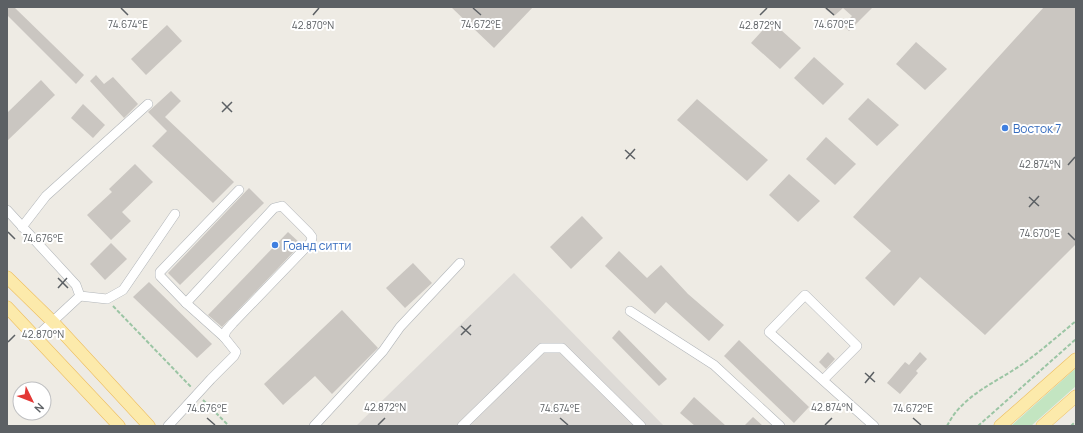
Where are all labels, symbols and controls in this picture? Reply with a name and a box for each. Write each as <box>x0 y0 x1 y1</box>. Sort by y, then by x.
text: 74.674°E <box>108 17 148 31</box>
text: 74.672°E <box>461 17 501 31</box>
text: 74.670°E <box>814 17 854 31</box>
text: 42.870°N <box>292 18 334 32</box>
text: 42.872°N <box>739 18 781 32</box>
place label: Восток 7 <box>1013 120 1061 137</box>
marker: Восток 7 <box>1000 123 1010 133</box>
text: 42.874°N <box>1019 157 1061 171</box>
text: 74.670°E <box>1020 226 1060 240</box>
text: 74.676°E <box>23 231 64 245</box>
place label: Гоанд ситти <box>283 237 351 254</box>
marker: Гоанд ситти <box>270 240 280 250</box>
text: 42.870°N <box>22 327 64 341</box>
north arrow <box>12 381 52 421</box>
text: N <box>31 400 48 416</box>
text: 42.872°N <box>364 400 406 414</box>
text: 42.874°N <box>811 400 853 414</box>
text: 74.676°E <box>187 401 228 415</box>
text: 74.674°E <box>540 401 580 415</box>
text: 74.672°E <box>893 401 933 415</box>

